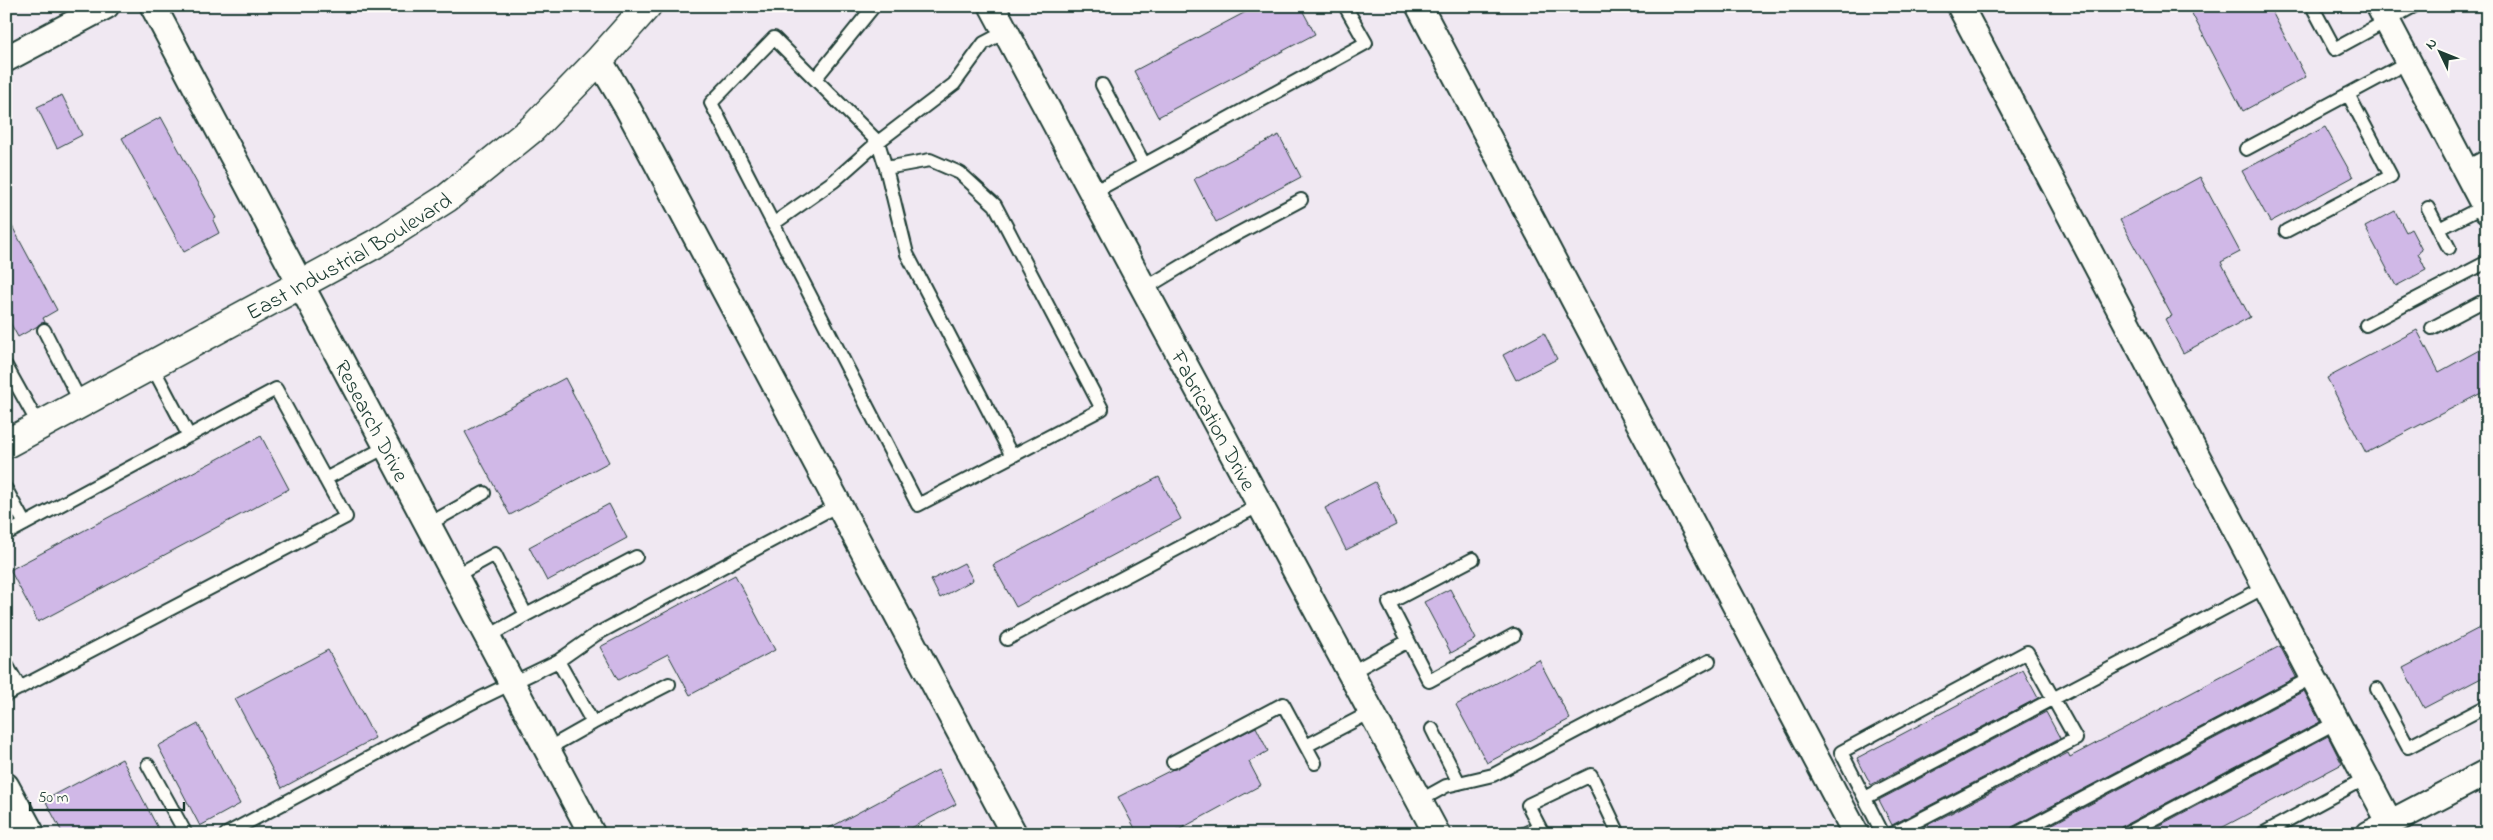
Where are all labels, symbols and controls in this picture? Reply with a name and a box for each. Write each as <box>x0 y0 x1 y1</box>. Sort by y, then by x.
north arrow <box>2416 28 2466 78</box>
text: N <box>2421 34 2442 55</box>
street label: East Industrial Boulevard <box>241 186 459 330</box>
street label: Fabrication Drive <box>1161 345 1263 498</box>
street label: Research Drive <box>325 355 416 488</box>
scale bar <box>30 780 184 812</box>
text: 50 m <box>38 787 69 809</box>

